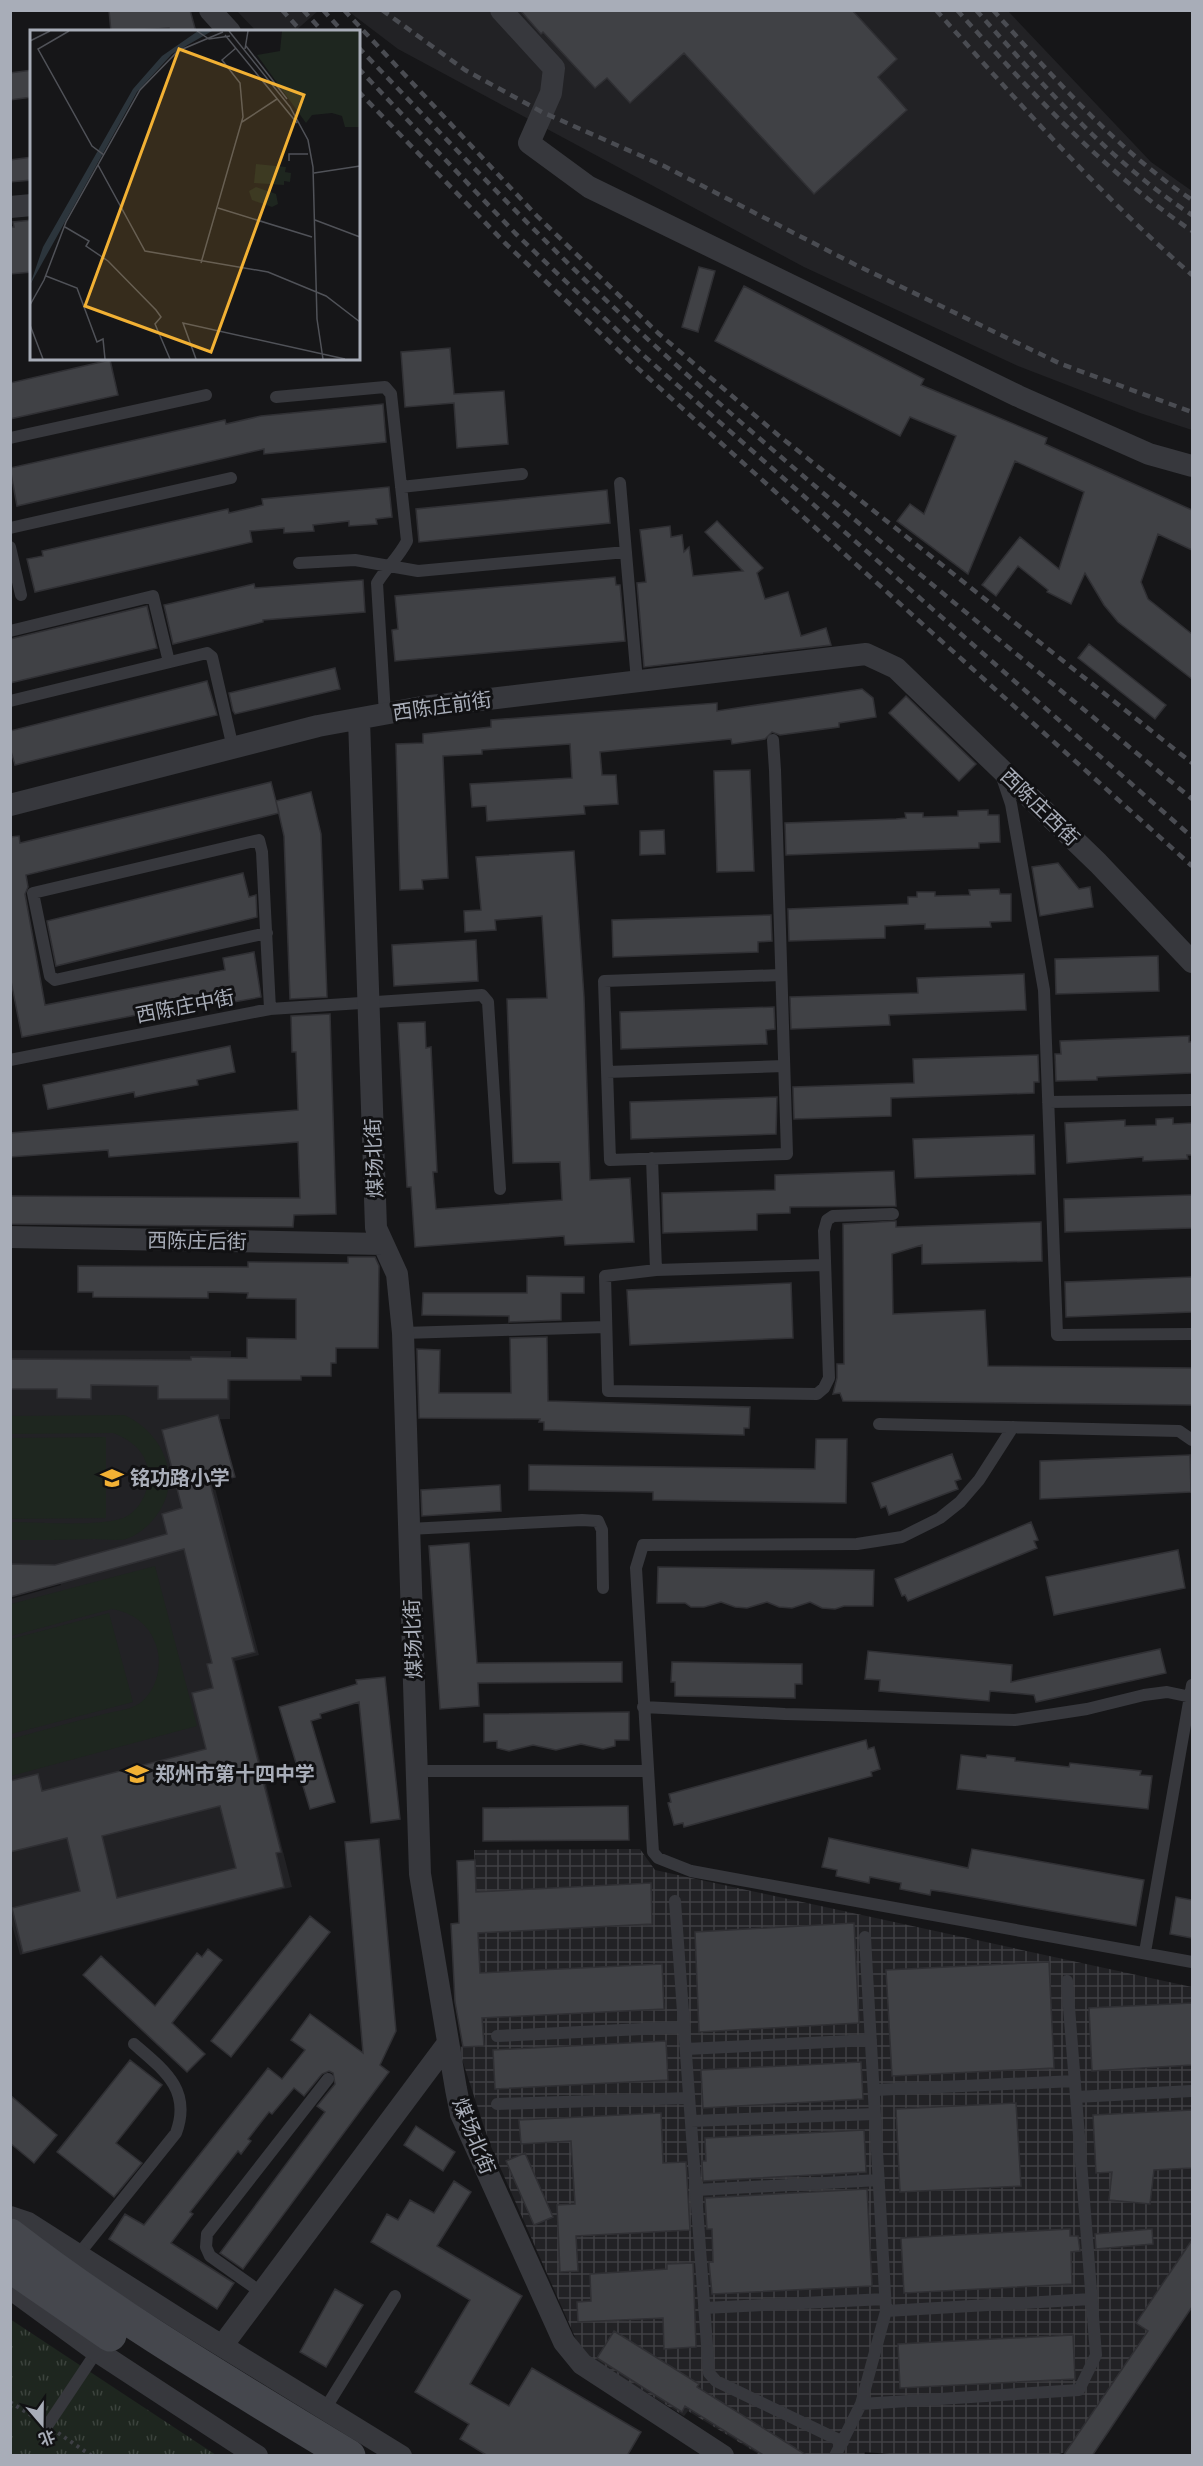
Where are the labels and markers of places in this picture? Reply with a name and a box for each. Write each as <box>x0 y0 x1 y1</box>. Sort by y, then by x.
school or university icon: 铭功路小学 <box>99 1465 125 1491</box>
place label: 铭功路小学 <box>130 1466 230 1490</box>
school or university icon: 郑州市第十四中学 <box>124 1761 150 1787</box>
place label: 郑州市第十四中学 <box>155 1762 315 1786</box>

